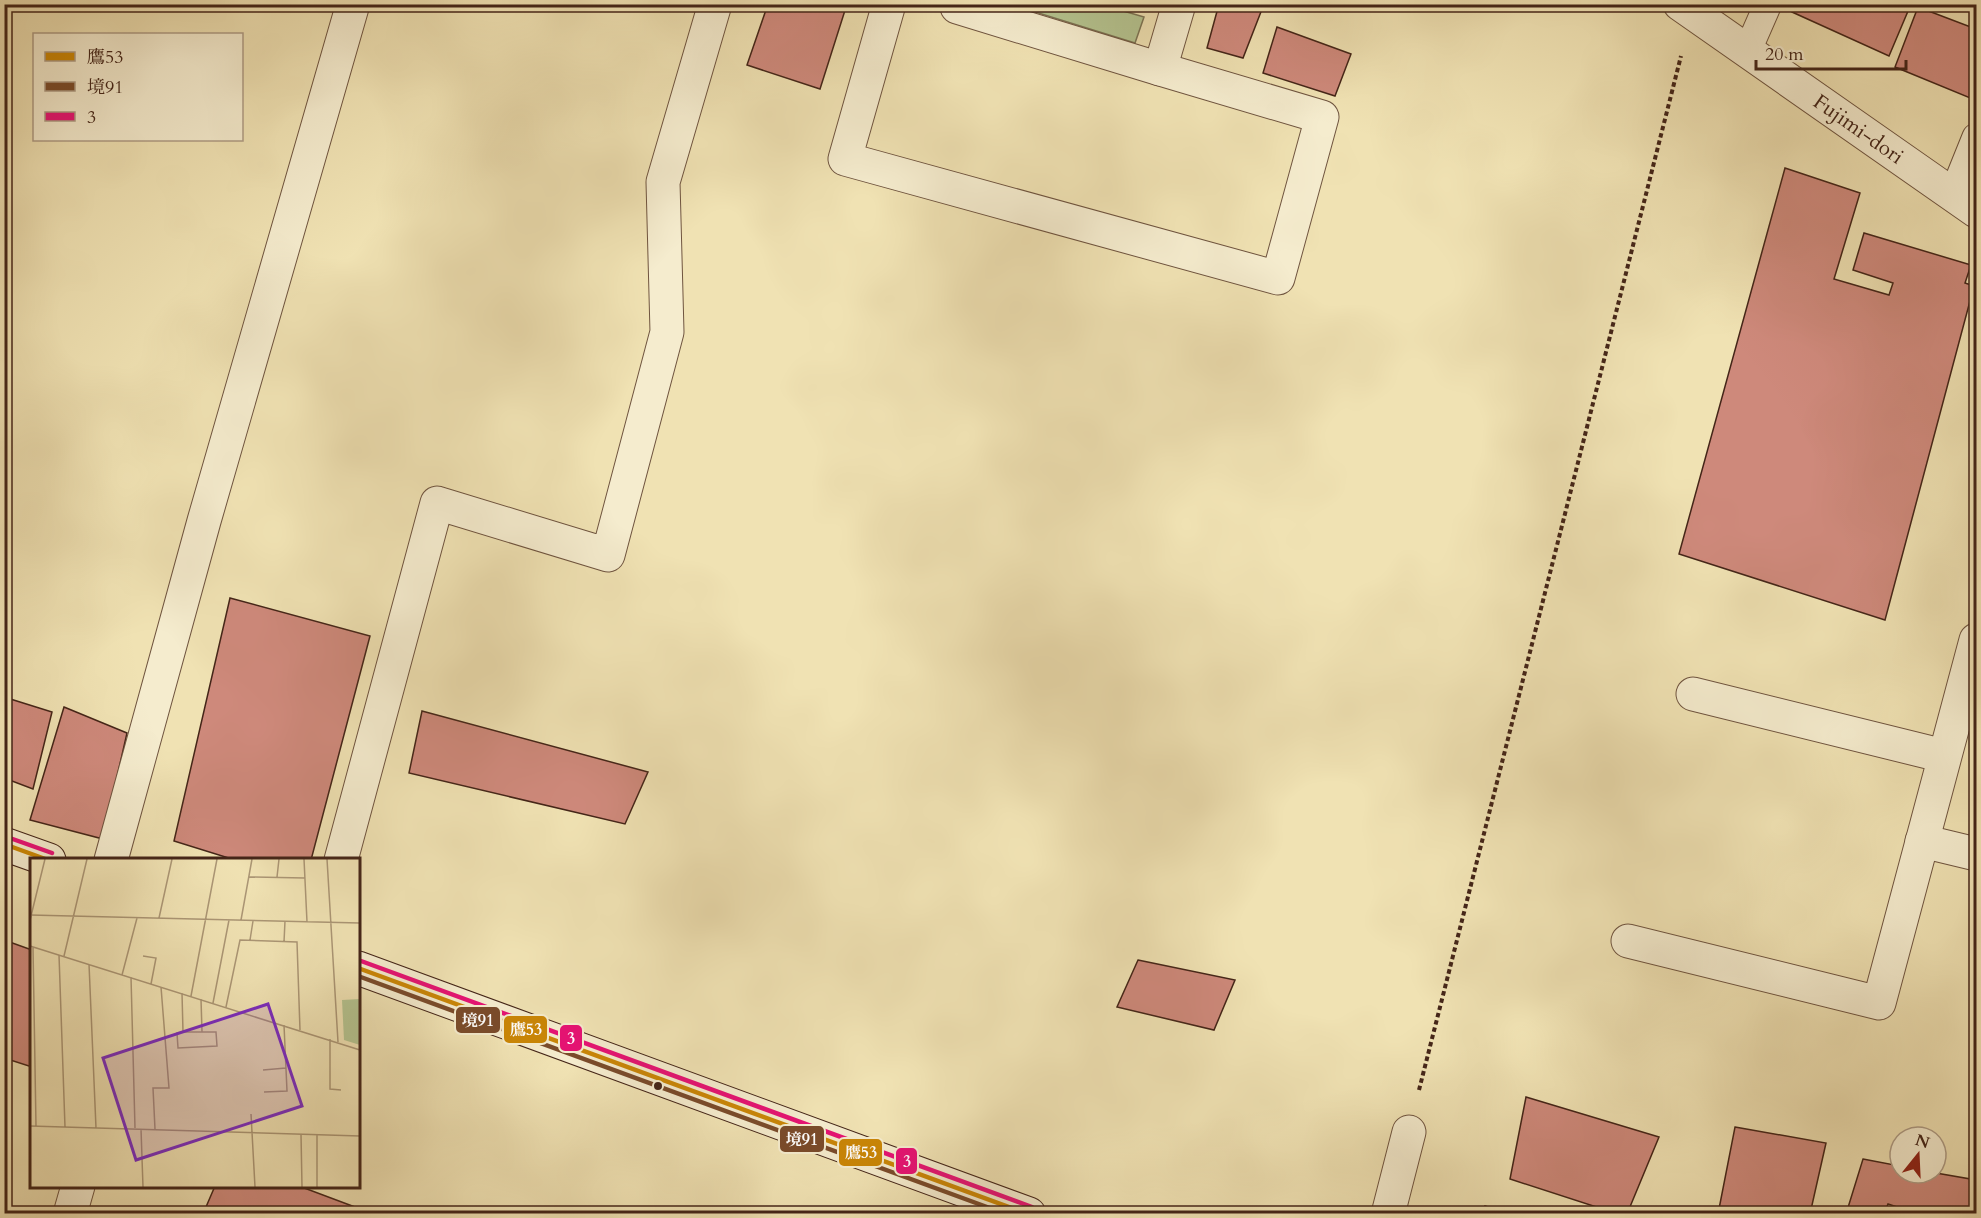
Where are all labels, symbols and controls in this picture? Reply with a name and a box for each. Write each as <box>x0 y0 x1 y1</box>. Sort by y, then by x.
legend <box>33 33 243 141</box>
scale bar <box>1756 33 1906 71</box>
text: 20 m <box>1765 42 1804 67</box>
text: 鷹53 <box>87 45 123 70</box>
text: 境91 <box>87 75 123 100</box>
street label: Fujimi-dori <box>1808 87 1910 171</box>
text: 3 <box>87 105 96 130</box>
inset map <box>30 858 360 1188</box>
line badge: 境91 <box>455 1006 501 1034</box>
text: 境91 <box>462 1010 494 1032</box>
line badge: 鷹53 <box>503 1015 548 1044</box>
text: 鷹53 <box>510 1019 542 1041</box>
line badge: 3 <box>559 1024 583 1052</box>
text: 3 <box>567 1028 575 1050</box>
unlabelled marker <box>652 1080 664 1092</box>
line badge: 境91 <box>779 1125 825 1153</box>
north arrow <box>1888 1125 1948 1185</box>
text: 境91 <box>786 1129 818 1151</box>
text: N <box>1912 1129 1932 1154</box>
line badge: 鷹53 <box>838 1138 883 1167</box>
text: 鷹53 <box>845 1142 877 1164</box>
line badge: 3 <box>895 1147 918 1175</box>
text: 3 <box>903 1151 911 1173</box>

